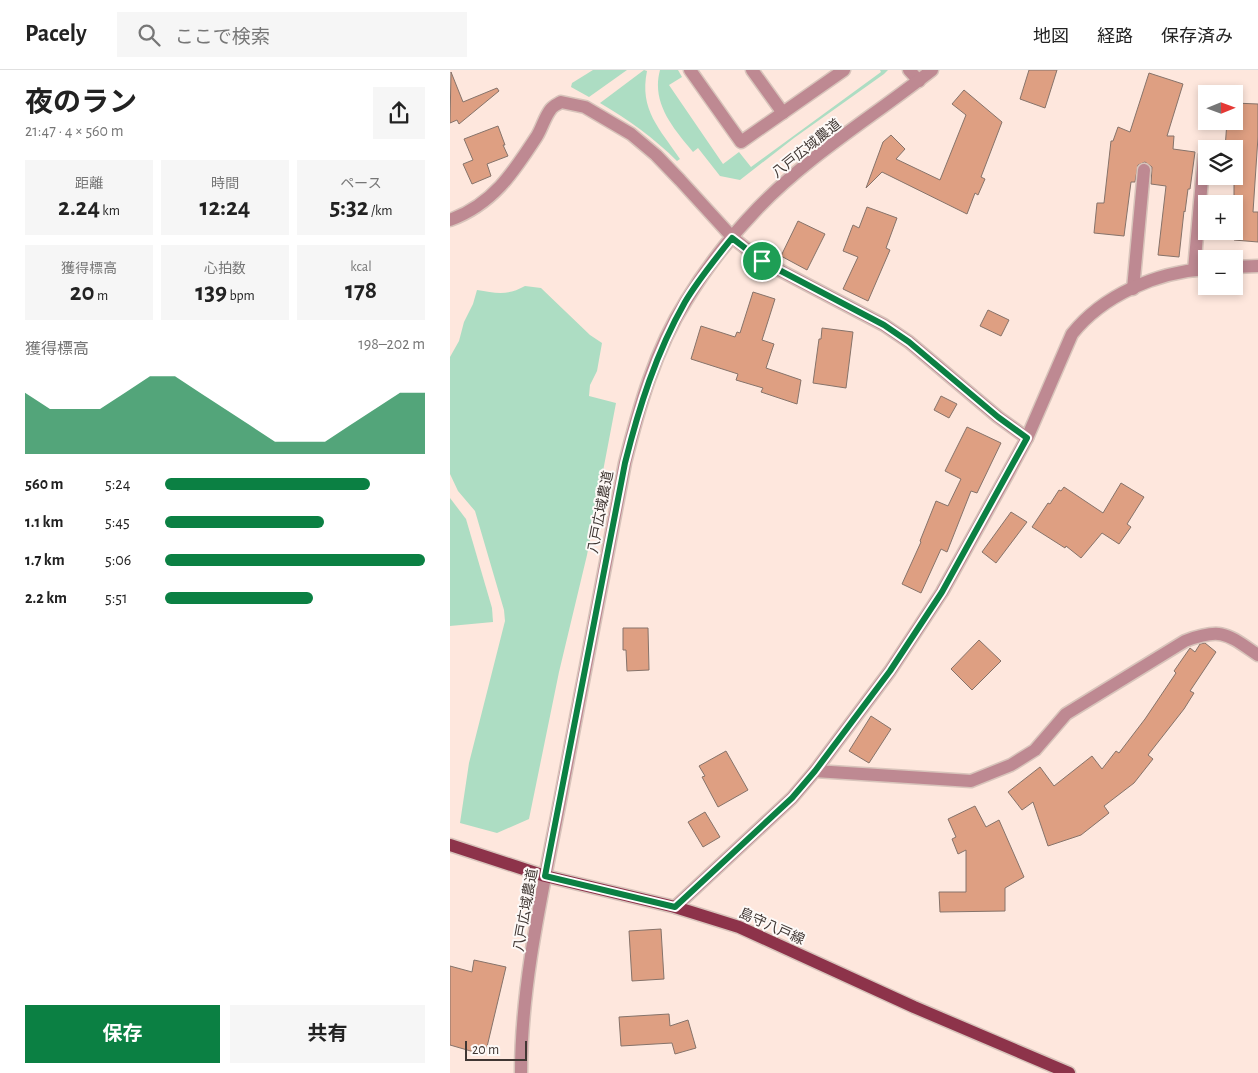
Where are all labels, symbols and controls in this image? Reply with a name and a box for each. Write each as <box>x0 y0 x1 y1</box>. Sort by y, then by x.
search box <box>117 12 467 57</box>
icon: search <box>135 21 163 49</box>
text: Pacely <box>25 22 87 46</box>
text: ここで検索 <box>175 28 270 47</box>
text: 地図 <box>1033 28 1069 46</box>
text: 経路 <box>1097 28 1133 46</box>
text: 保存済み <box>1161 28 1233 46</box>
north arrow <box>1198 85 1242 130</box>
map controls <box>1198 85 1243 295</box>
button: share <box>373 87 425 139</box>
text: 夜のラン <box>25 89 137 117</box>
street label: 八戸広域農道 <box>769 116 844 181</box>
text: 21:47 · 4 × 560 m <box>25 123 124 139</box>
button: layers <box>1198 140 1243 185</box>
text: 距離 <box>75 177 103 191</box>
text: 時間 <box>211 177 239 191</box>
text: ペース <box>340 177 382 191</box>
text: 2.24 <box>58 195 100 220</box>
text: 12:24 <box>200 195 250 220</box>
text: 5:32 <box>330 195 369 220</box>
button: + <box>1198 195 1243 240</box>
text: km <box>100 204 120 218</box>
text: /km <box>369 204 393 218</box>
pin <box>741 240 783 282</box>
icon: arrive <box>748 247 776 275</box>
button: − <box>1198 250 1243 295</box>
text: kcal <box>350 260 372 274</box>
text: 獲得標高 <box>61 262 117 276</box>
text: 心拍数 <box>204 262 246 276</box>
text: 178 <box>345 278 377 303</box>
text: 20 <box>70 280 95 305</box>
text: 139 <box>195 280 227 305</box>
text: m <box>95 289 108 303</box>
text: bpm <box>227 289 255 303</box>
text: 198–202 m <box>358 336 425 352</box>
text: 獲得標高 <box>25 341 89 357</box>
street label: 八戸広域農道 <box>585 469 616 555</box>
text: 560 m <box>25 476 63 492</box>
text: 5:24 <box>105 476 130 492</box>
text: 1.1 km <box>25 514 63 530</box>
text: 5:45 <box>105 514 130 530</box>
text: 1.7 km <box>25 552 65 568</box>
text: 5:06 <box>105 552 131 568</box>
text: 2.2 km <box>25 590 67 606</box>
text: 5:51 <box>105 590 128 606</box>
street label: 八戸広域農道 <box>511 867 540 953</box>
street label: 島守八戸線 <box>737 905 807 948</box>
button: 保存 <box>25 1005 220 1063</box>
button: 共有 <box>230 1005 425 1063</box>
scale bar <box>465 1038 528 1061</box>
text: 20 m <box>472 1043 499 1057</box>

